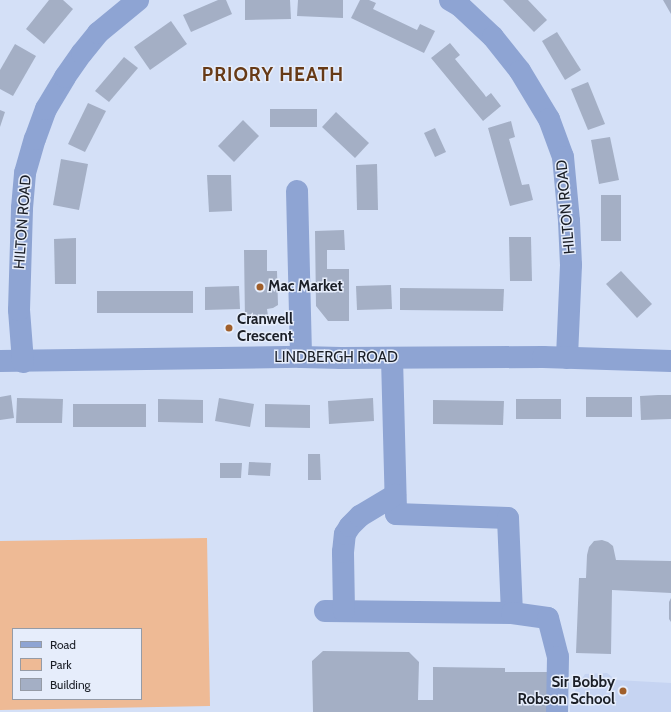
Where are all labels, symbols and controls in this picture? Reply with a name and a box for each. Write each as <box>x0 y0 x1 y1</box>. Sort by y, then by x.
district label: PRIORY HEATH <box>202 64 344 86</box>
street label: HILTON ROAD <box>553 159 579 255</box>
street label: HILTON ROAD <box>11 174 35 270</box>
place label: Mac Market <box>268 278 343 296</box>
marker: Mac Market <box>255 282 265 292</box>
place label: Cranwell Crescent <box>237 310 293 345</box>
marker: Cranwell Crescent <box>224 323 234 333</box>
street label: LINDBERGH ROAD <box>274 349 398 367</box>
legend <box>12 628 142 700</box>
text: Road <box>50 637 76 652</box>
text: Park <box>50 657 72 672</box>
place label: Sir Bobby Robson School <box>517 673 615 708</box>
text: Building <box>50 677 91 692</box>
marker: Sir Bobby Robson School <box>618 686 628 696</box>

